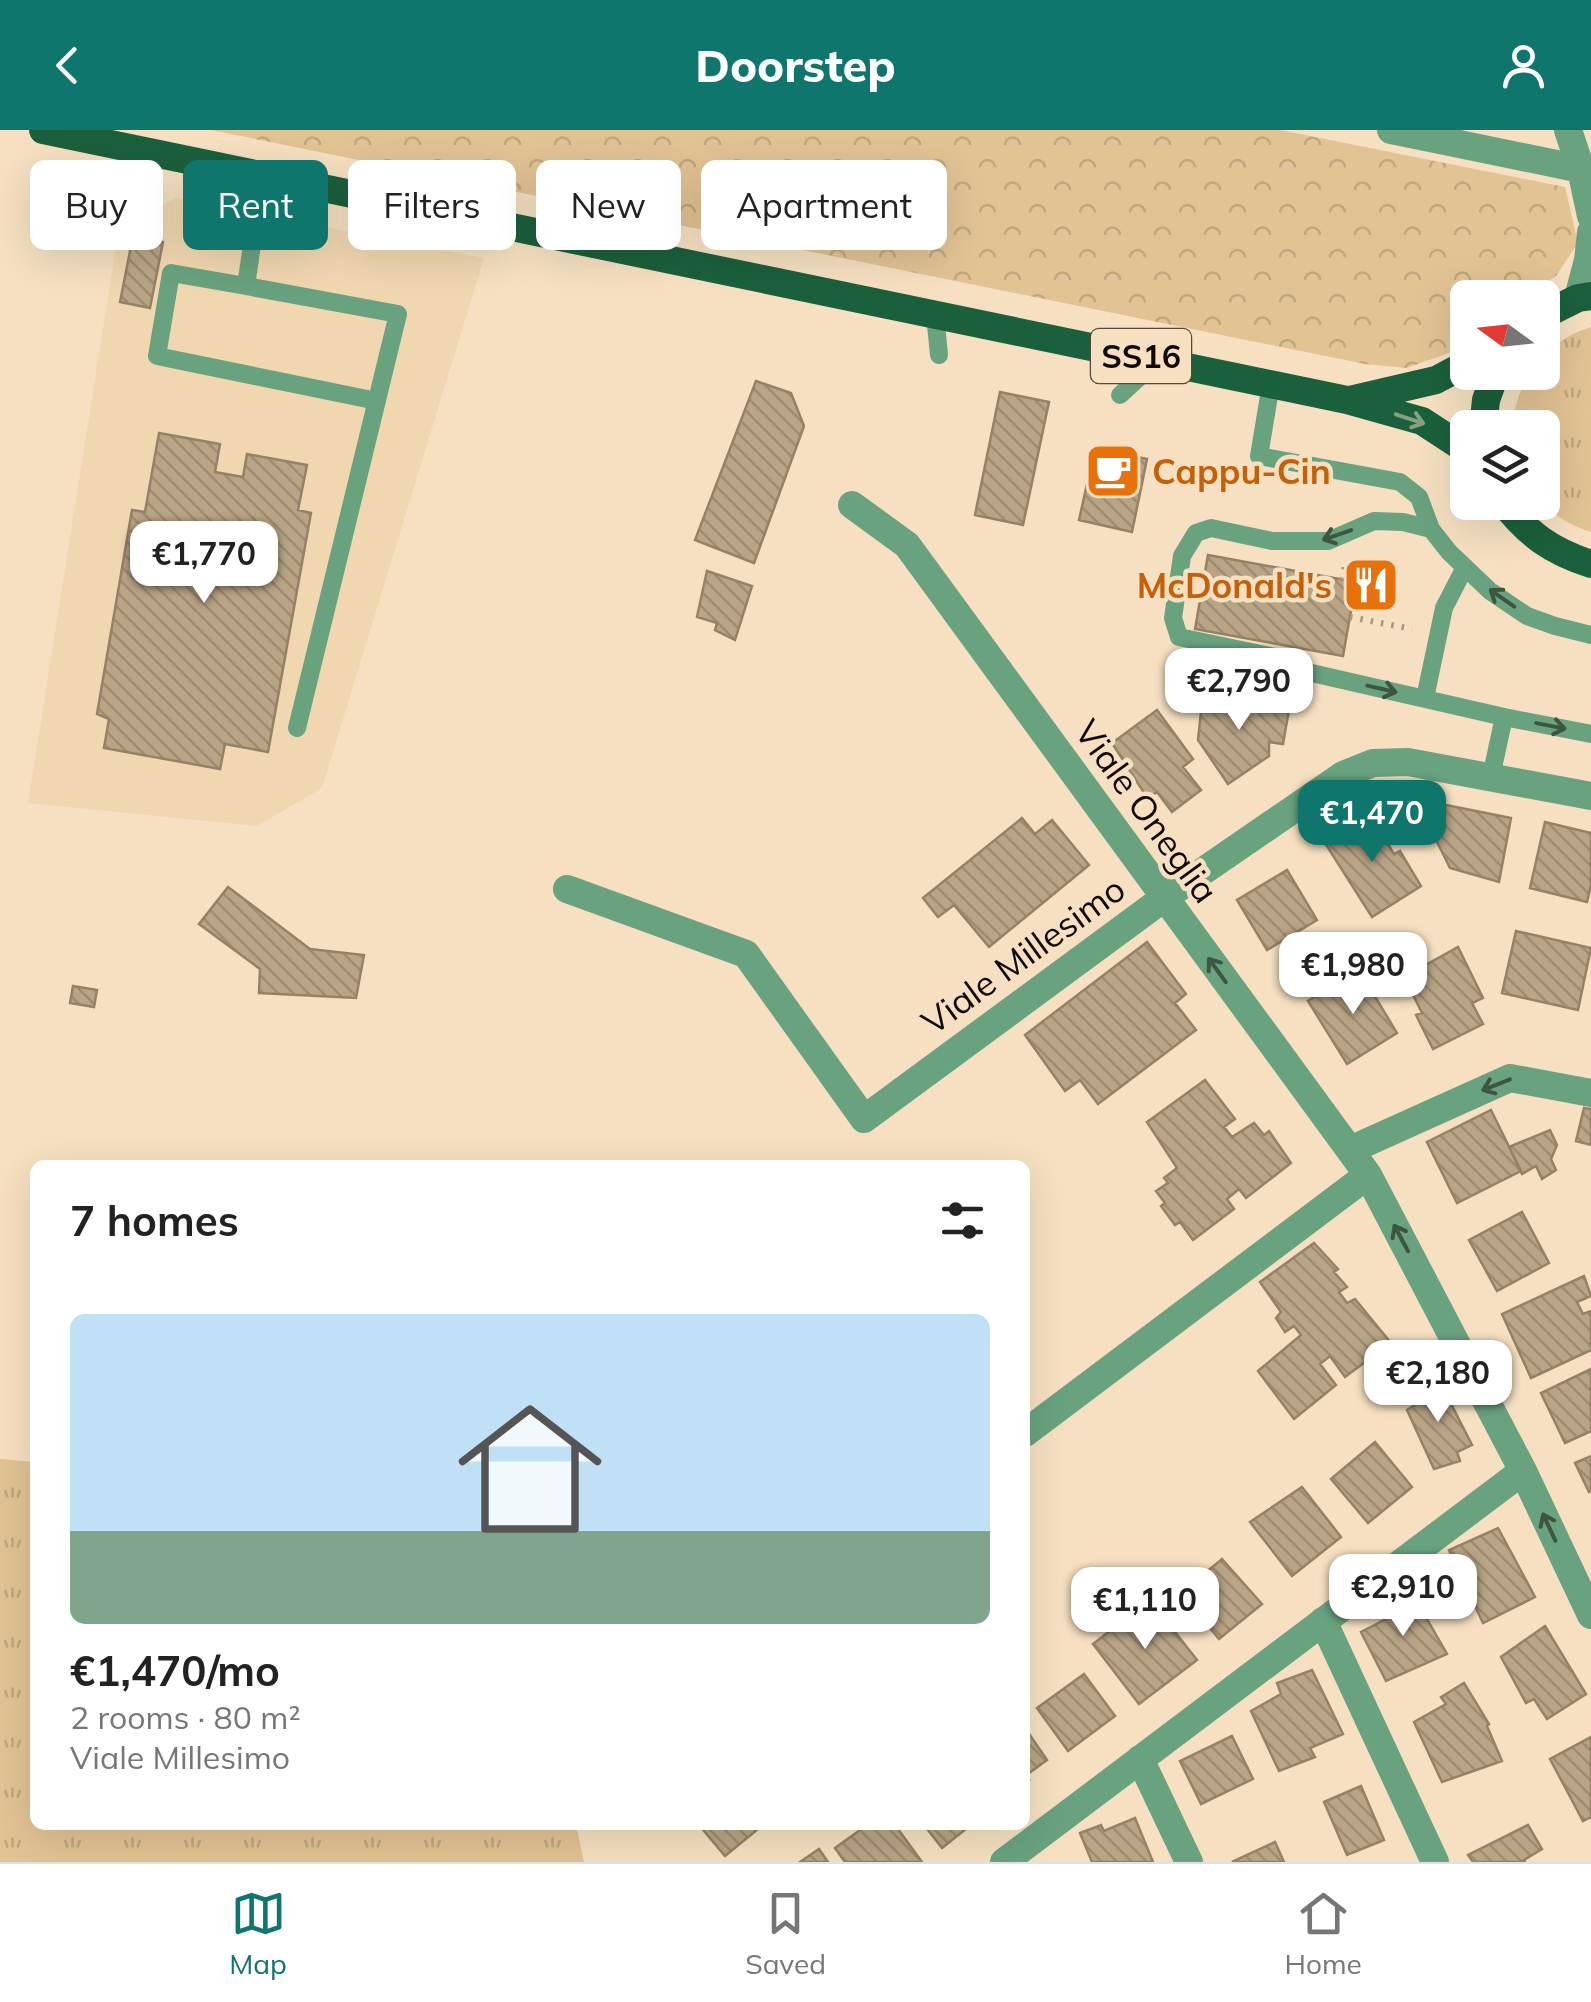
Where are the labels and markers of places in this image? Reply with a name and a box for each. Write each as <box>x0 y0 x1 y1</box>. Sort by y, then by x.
cafe icon: Cappu-Cin <box>1083 441 1143 501</box>
place label: Cappu-Cin <box>1152 449 1331 493</box>
pin: €1,770 <box>123 521 285 606</box>
restaurant icon: McDonald's <box>1341 555 1401 615</box>
place label: McDonald's <box>1137 563 1332 607</box>
pin: €2,790 <box>1158 648 1320 733</box>
pin: €1,470 <box>1291 780 1453 865</box>
pin: €1,980 <box>1272 932 1434 1017</box>
pin: €2,180 <box>1357 1340 1519 1425</box>
pin: €2,910 <box>1322 1554 1484 1639</box>
pin: €1,110 <box>1064 1567 1226 1652</box>

